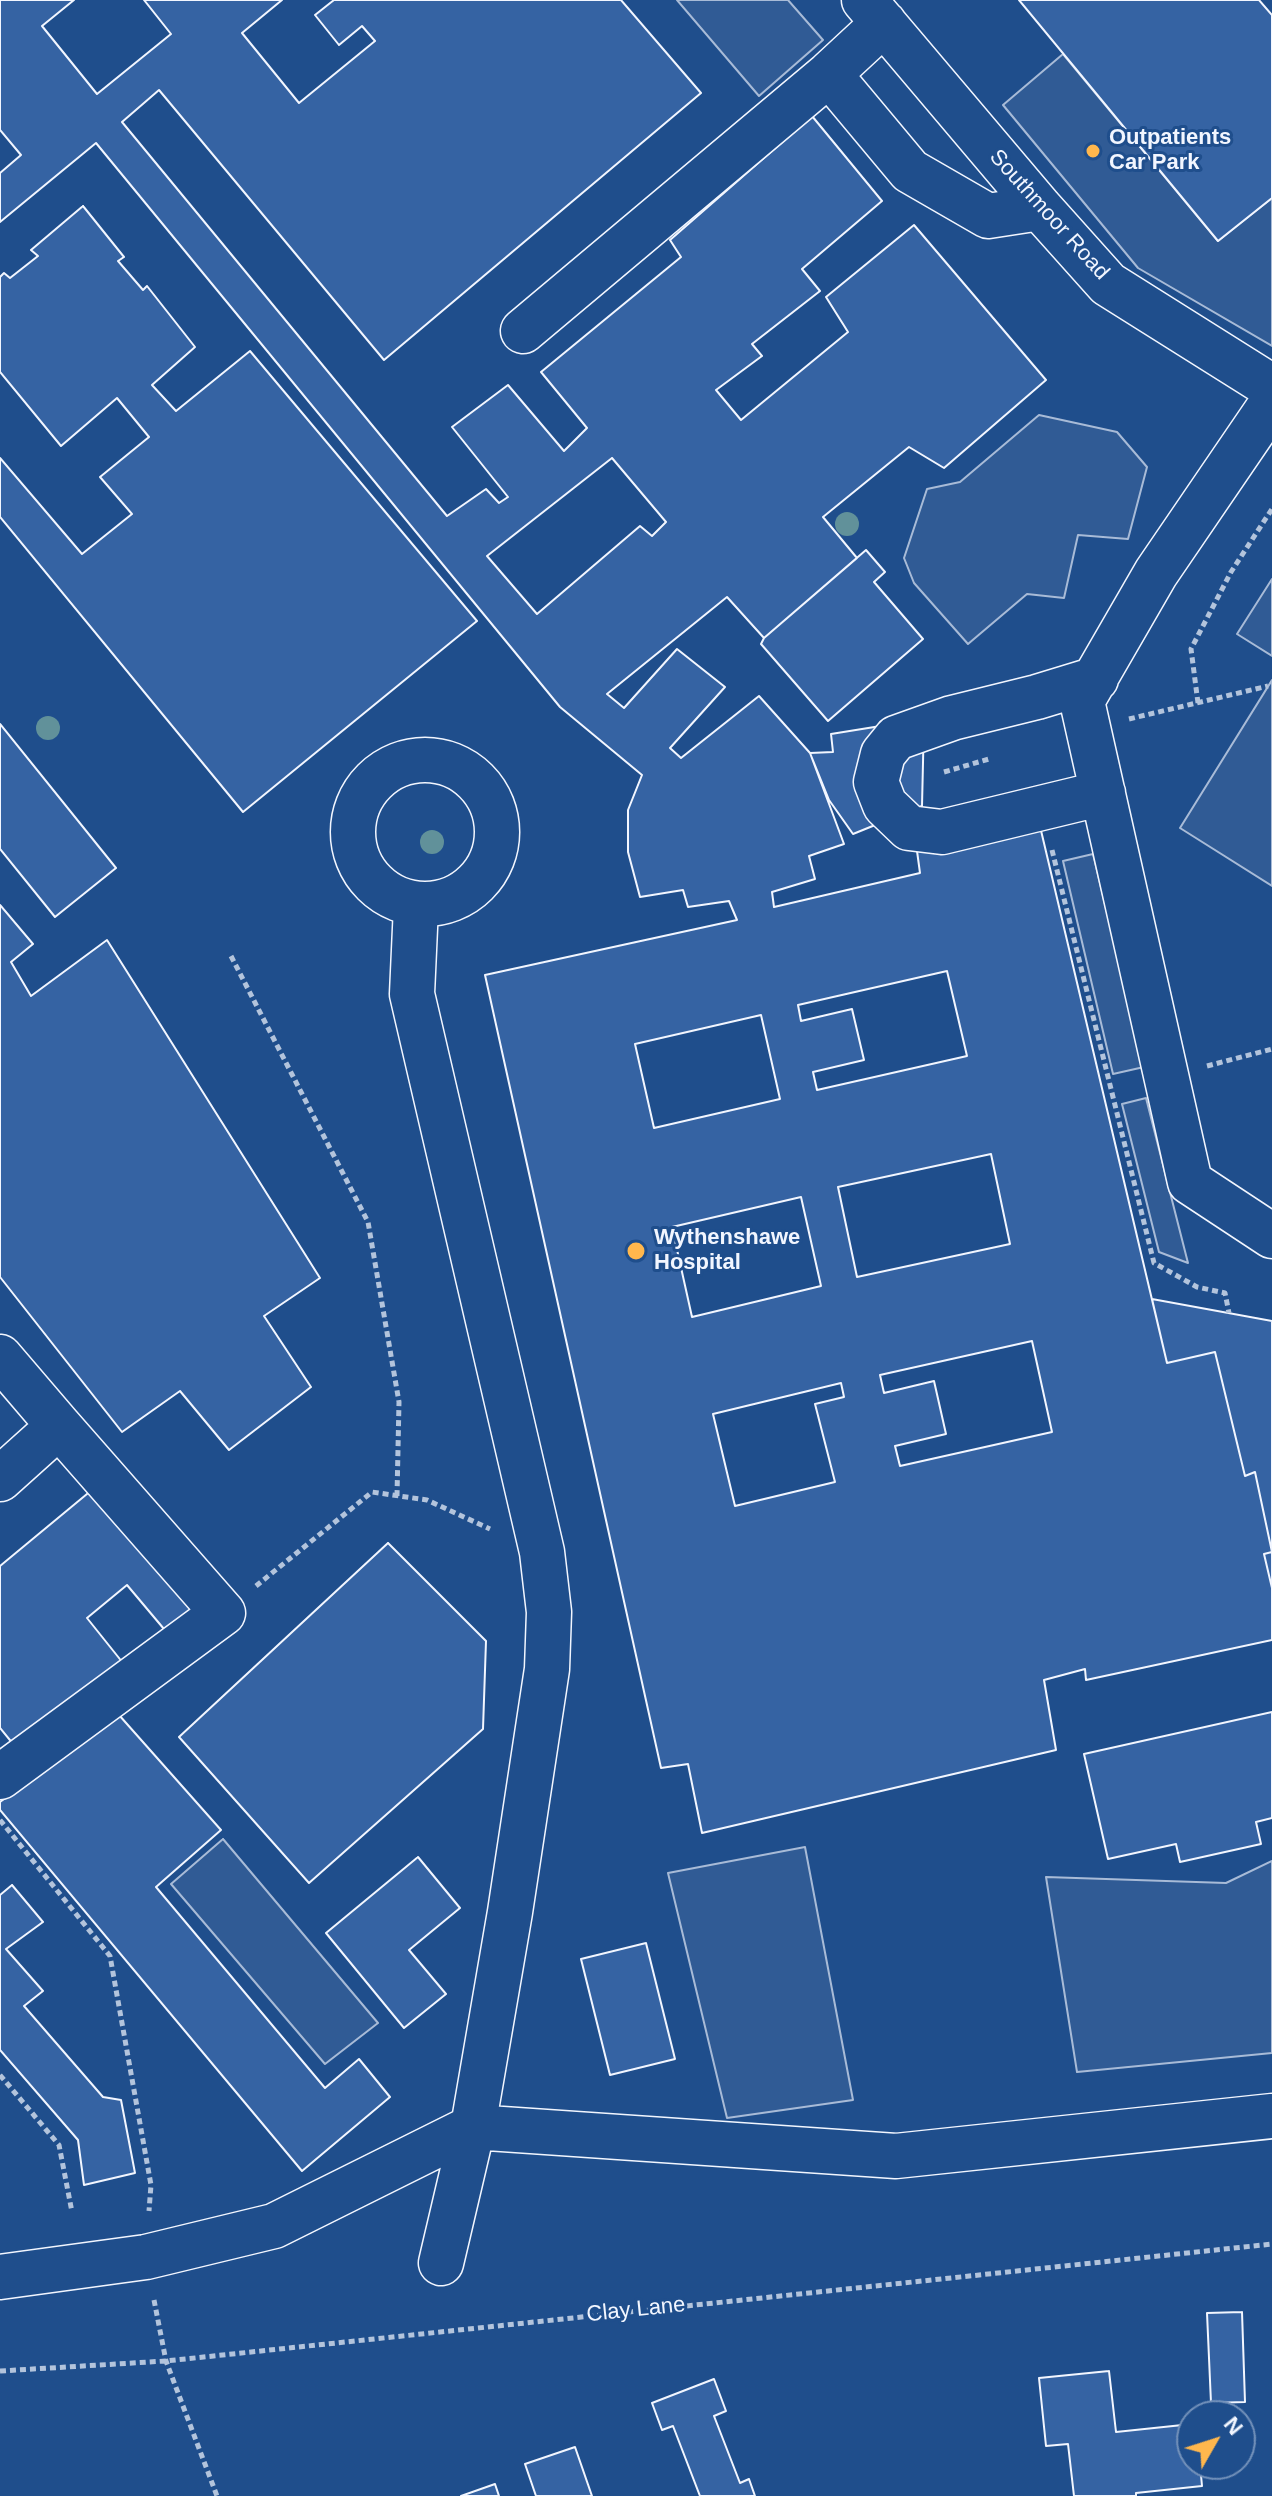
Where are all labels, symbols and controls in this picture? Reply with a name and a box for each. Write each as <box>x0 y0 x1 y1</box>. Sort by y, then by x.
place label: Outpatients Car Park <box>1109 125 1231 176</box>
marker: Outpatients Car Park <box>1084 142 1102 160</box>
street label: Southmoor Road <box>984 144 1114 286</box>
place label: Wythenshawe Hospital <box>654 1225 800 1276</box>
marker: Wythenshawe Hospital <box>625 1240 647 1262</box>
street label: Clay Lane <box>585 2292 687 2328</box>
north arrow <box>1176 2400 1256 2480</box>
text: N <box>1219 2412 1248 2440</box>

